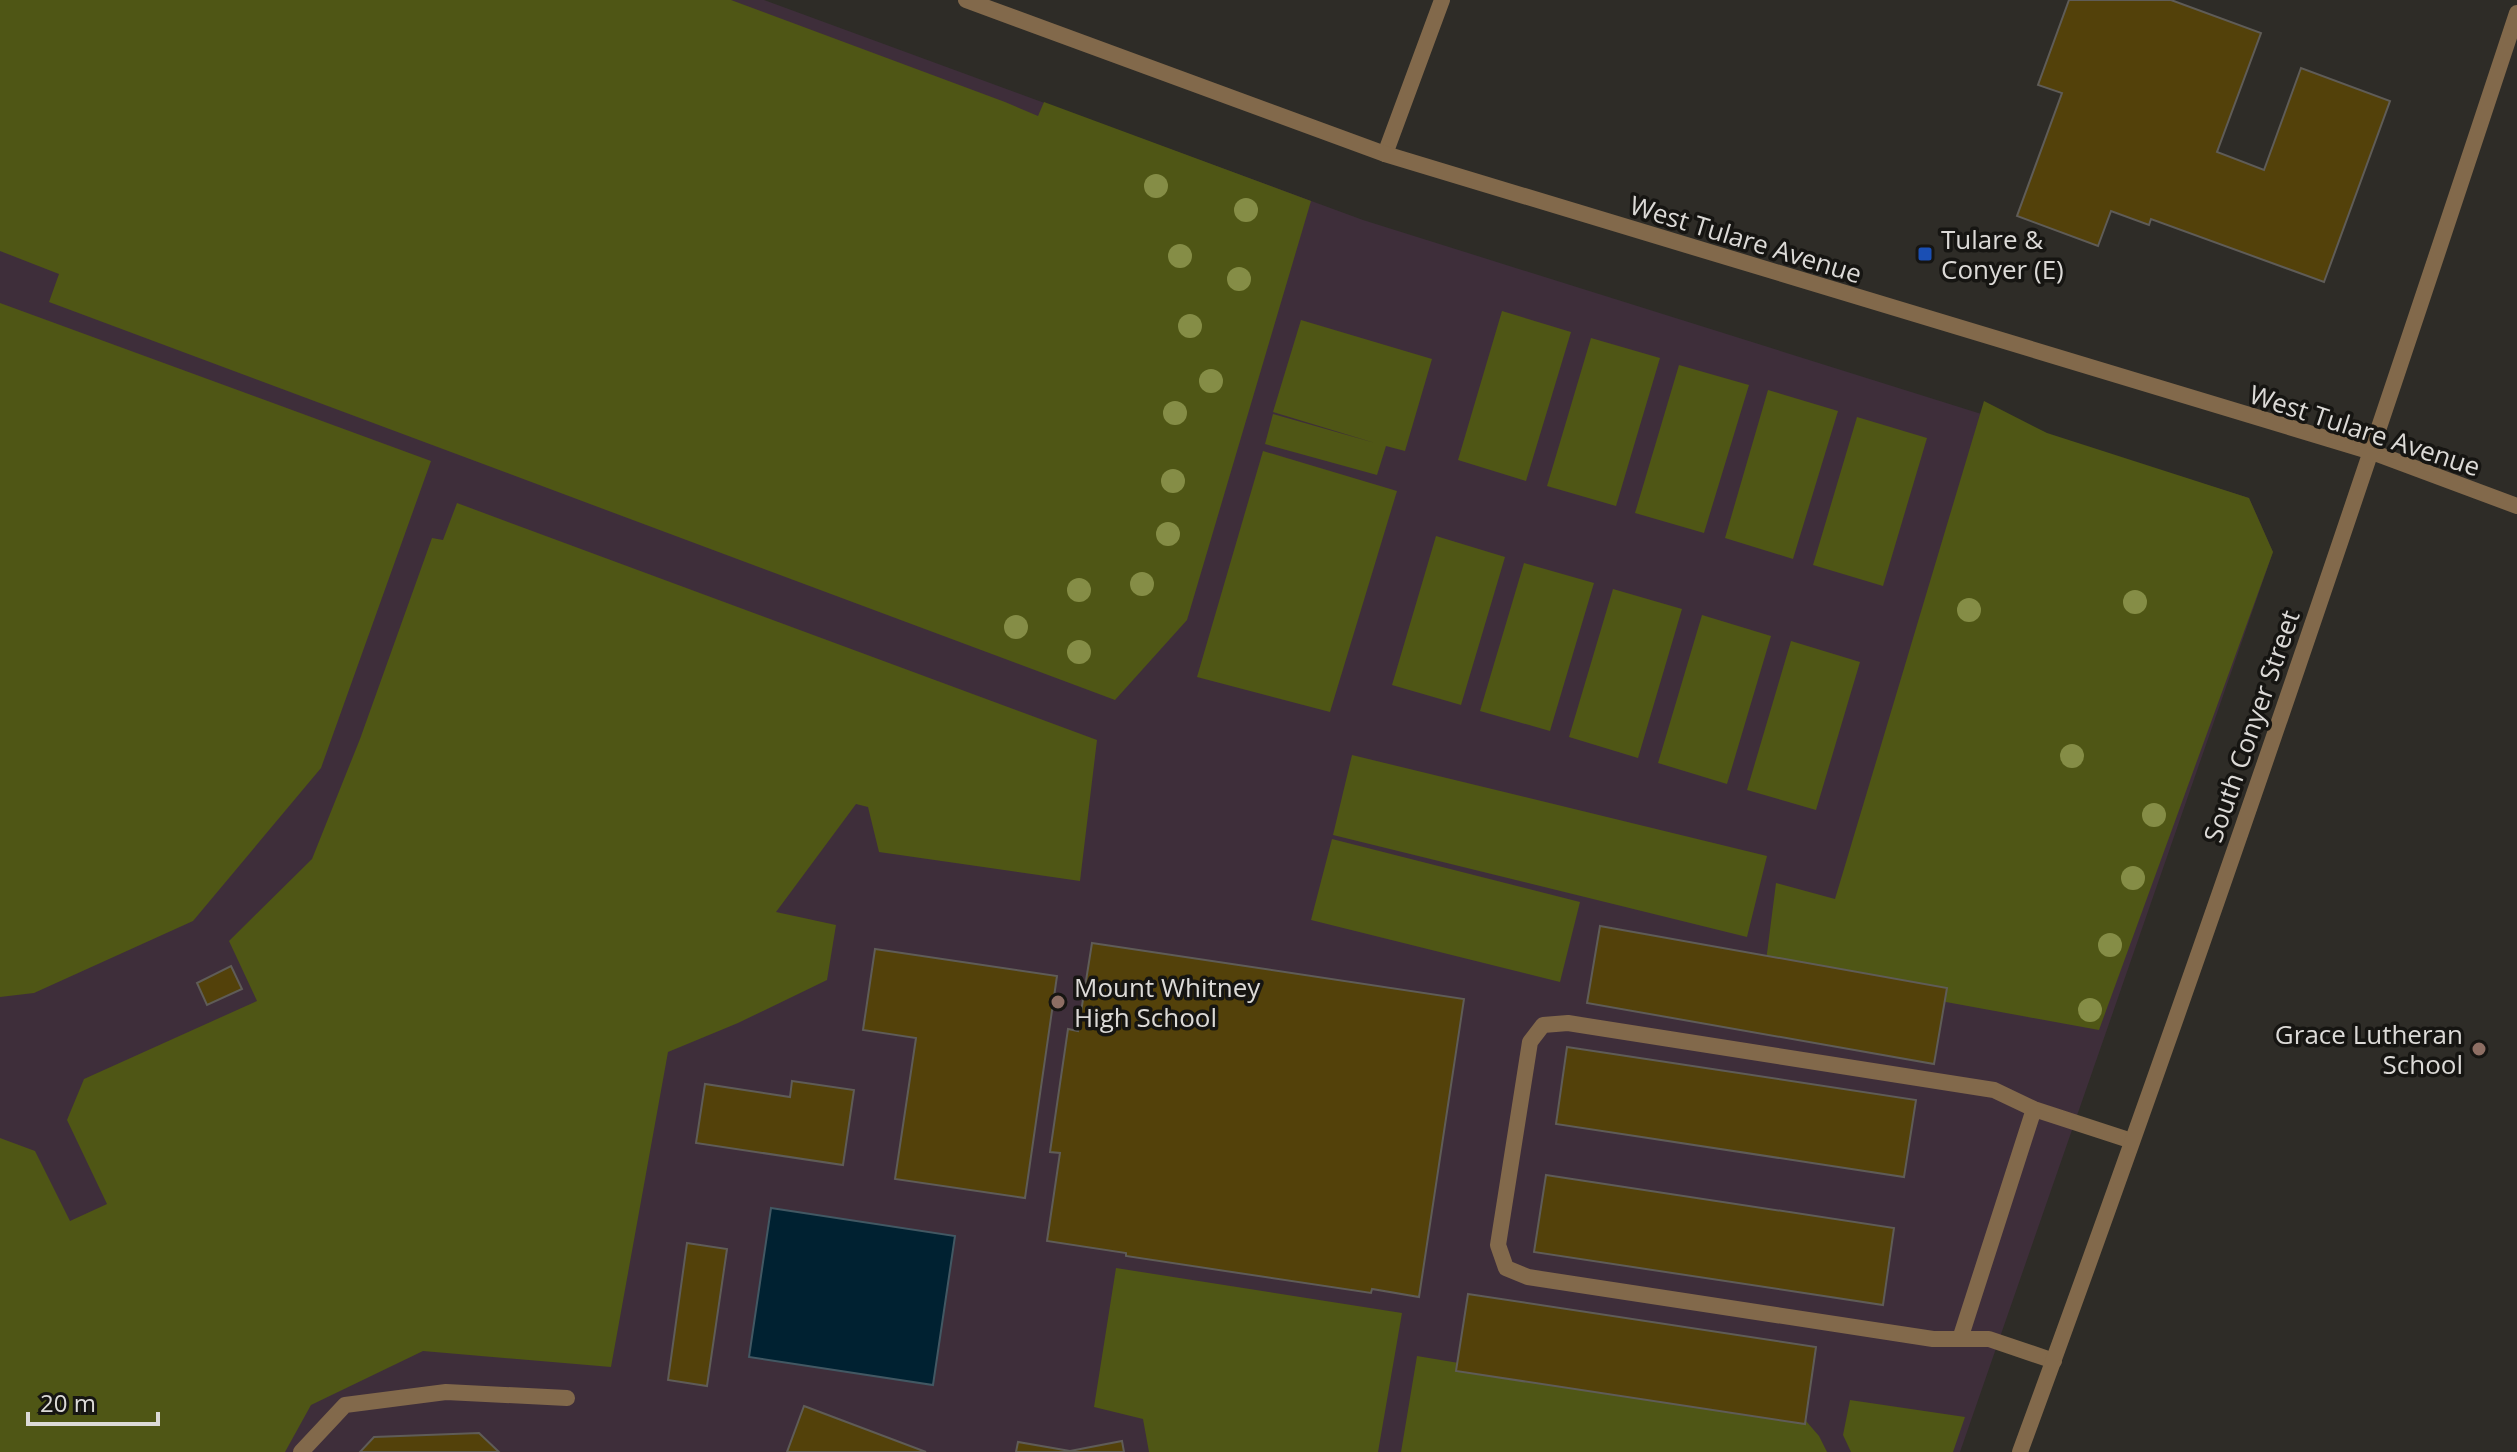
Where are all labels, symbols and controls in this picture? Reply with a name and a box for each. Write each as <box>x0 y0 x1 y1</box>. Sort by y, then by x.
street label: West Tulare Avenue <box>1626 187 1866 291</box>
place label: Tulare & Conyer (E) <box>1941 221 2064 287</box>
marker: Tulare & Conyer (E) <box>1916 245 1934 263</box>
street label: West Tulare Avenue <box>2245 376 2485 484</box>
street label: South Conyer Street <box>2194 605 2308 847</box>
place label: Mount Whitney High School <box>1074 969 1261 1035</box>
marker: Mount Whitney High School <box>1049 993 1067 1011</box>
place label: Grace Lutheran School <box>2275 1016 2463 1082</box>
marker: Grace Lutheran School <box>2470 1040 2488 1058</box>
scale bar <box>28 1376 158 1426</box>
text: 20 m <box>40 1386 96 1419</box>

